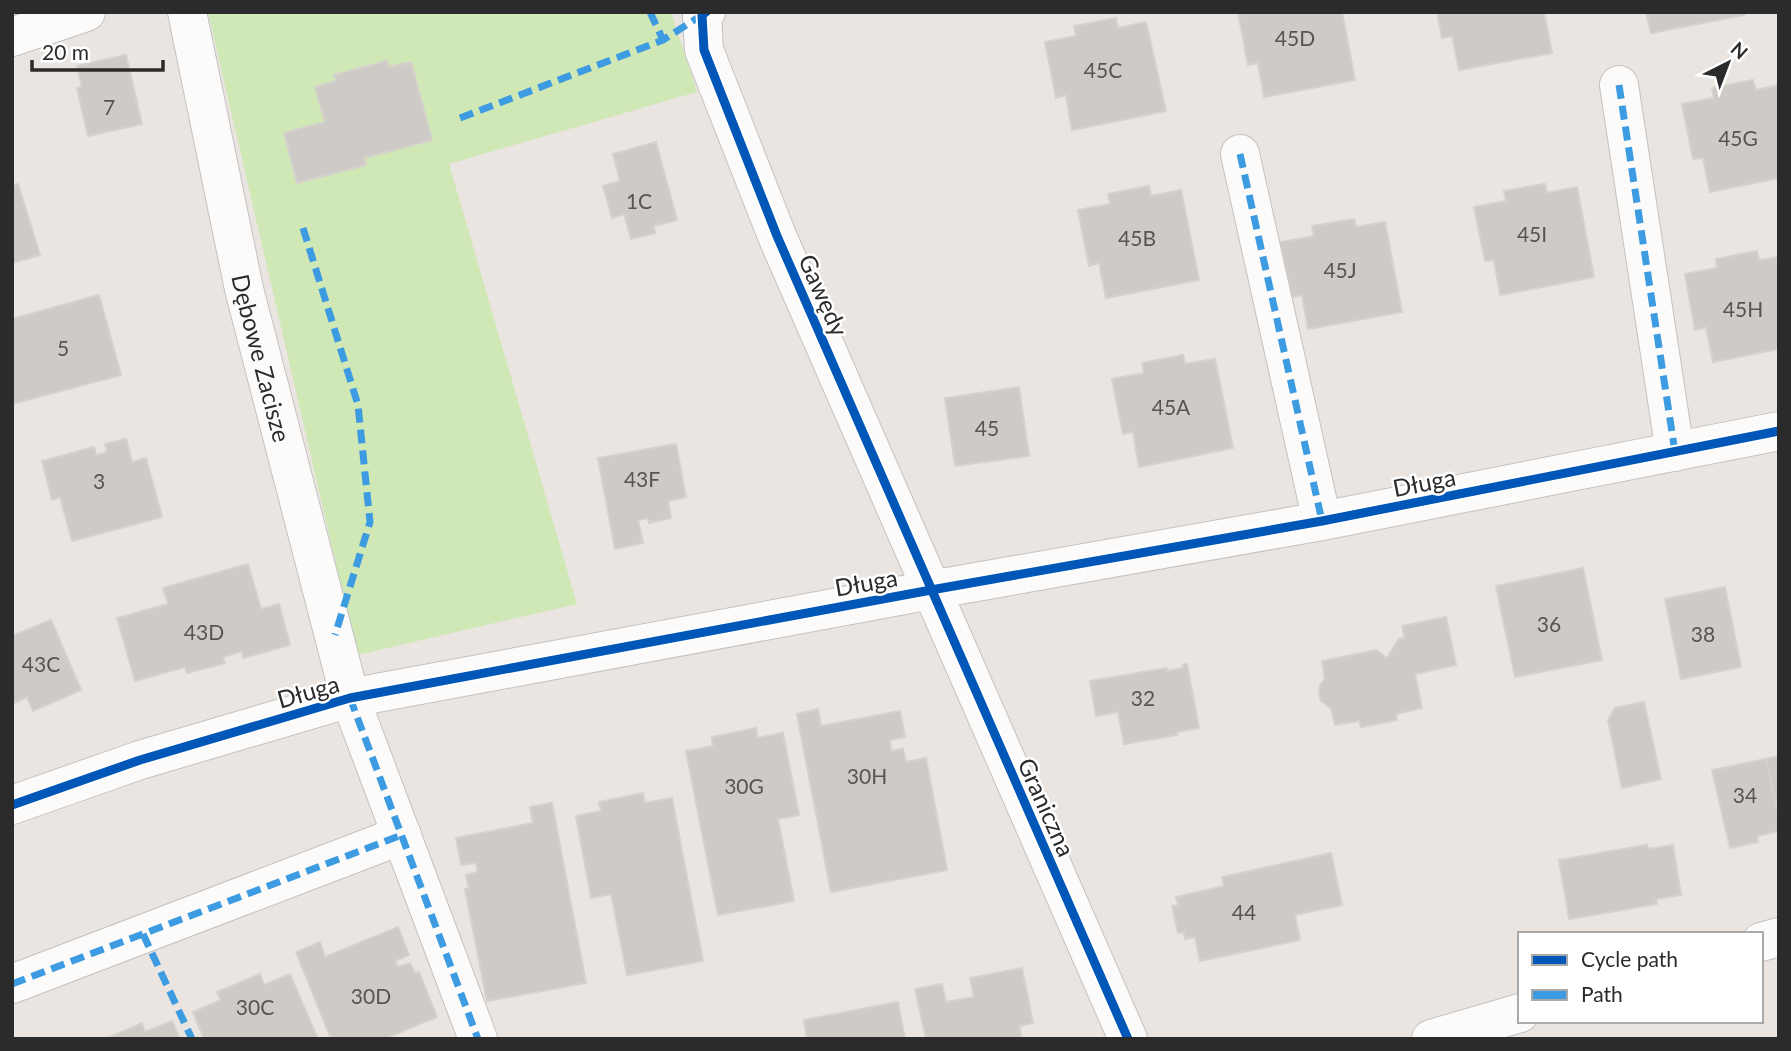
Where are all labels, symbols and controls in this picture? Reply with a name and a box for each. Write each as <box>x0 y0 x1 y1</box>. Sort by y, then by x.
house number: 45D <box>1275 25 1315 50</box>
scale bar <box>32 28 163 72</box>
north arrow <box>1693 28 1763 98</box>
text: N <box>1727 37 1753 63</box>
text: 20 m <box>42 39 89 64</box>
house number: 45C <box>1084 57 1122 82</box>
house number: 7 <box>103 94 115 119</box>
house number: 45G <box>1718 125 1758 150</box>
house number: 1C <box>626 188 652 213</box>
house number: 45I <box>1517 221 1547 246</box>
house number: 45B <box>1118 225 1156 250</box>
street label: Gawędy <box>793 250 855 341</box>
house number: 45J <box>1323 257 1357 282</box>
street label: Dębowe Zacisze <box>227 271 298 445</box>
house number: 45H <box>1723 296 1763 321</box>
house number: 5 <box>57 335 69 360</box>
house number: 45A <box>1152 394 1191 419</box>
house number: 45 <box>975 415 999 440</box>
street label: Długa <box>1390 462 1458 502</box>
house number: 43F <box>624 466 660 491</box>
house number: 3 <box>93 468 105 493</box>
street label: Długa <box>832 562 900 602</box>
house number: 36 <box>1537 611 1561 636</box>
house number: 43D <box>184 619 224 644</box>
house number: 38 <box>1691 621 1715 646</box>
house number: 43C <box>22 651 60 676</box>
street label: Długa <box>274 668 342 714</box>
house number: 32 <box>1131 685 1155 710</box>
street label: Graniczna <box>1012 753 1082 861</box>
house number: 30H <box>847 763 887 788</box>
house number: 30G <box>724 773 764 798</box>
house number: 34 <box>1733 782 1757 807</box>
house number: 44 <box>1232 899 1256 924</box>
legend <box>1518 932 1763 1023</box>
text: Cycle path <box>1581 946 1678 971</box>
text: Path <box>1581 981 1623 1006</box>
house number: 30D <box>351 983 391 1008</box>
house number: 30C <box>236 994 274 1019</box>

